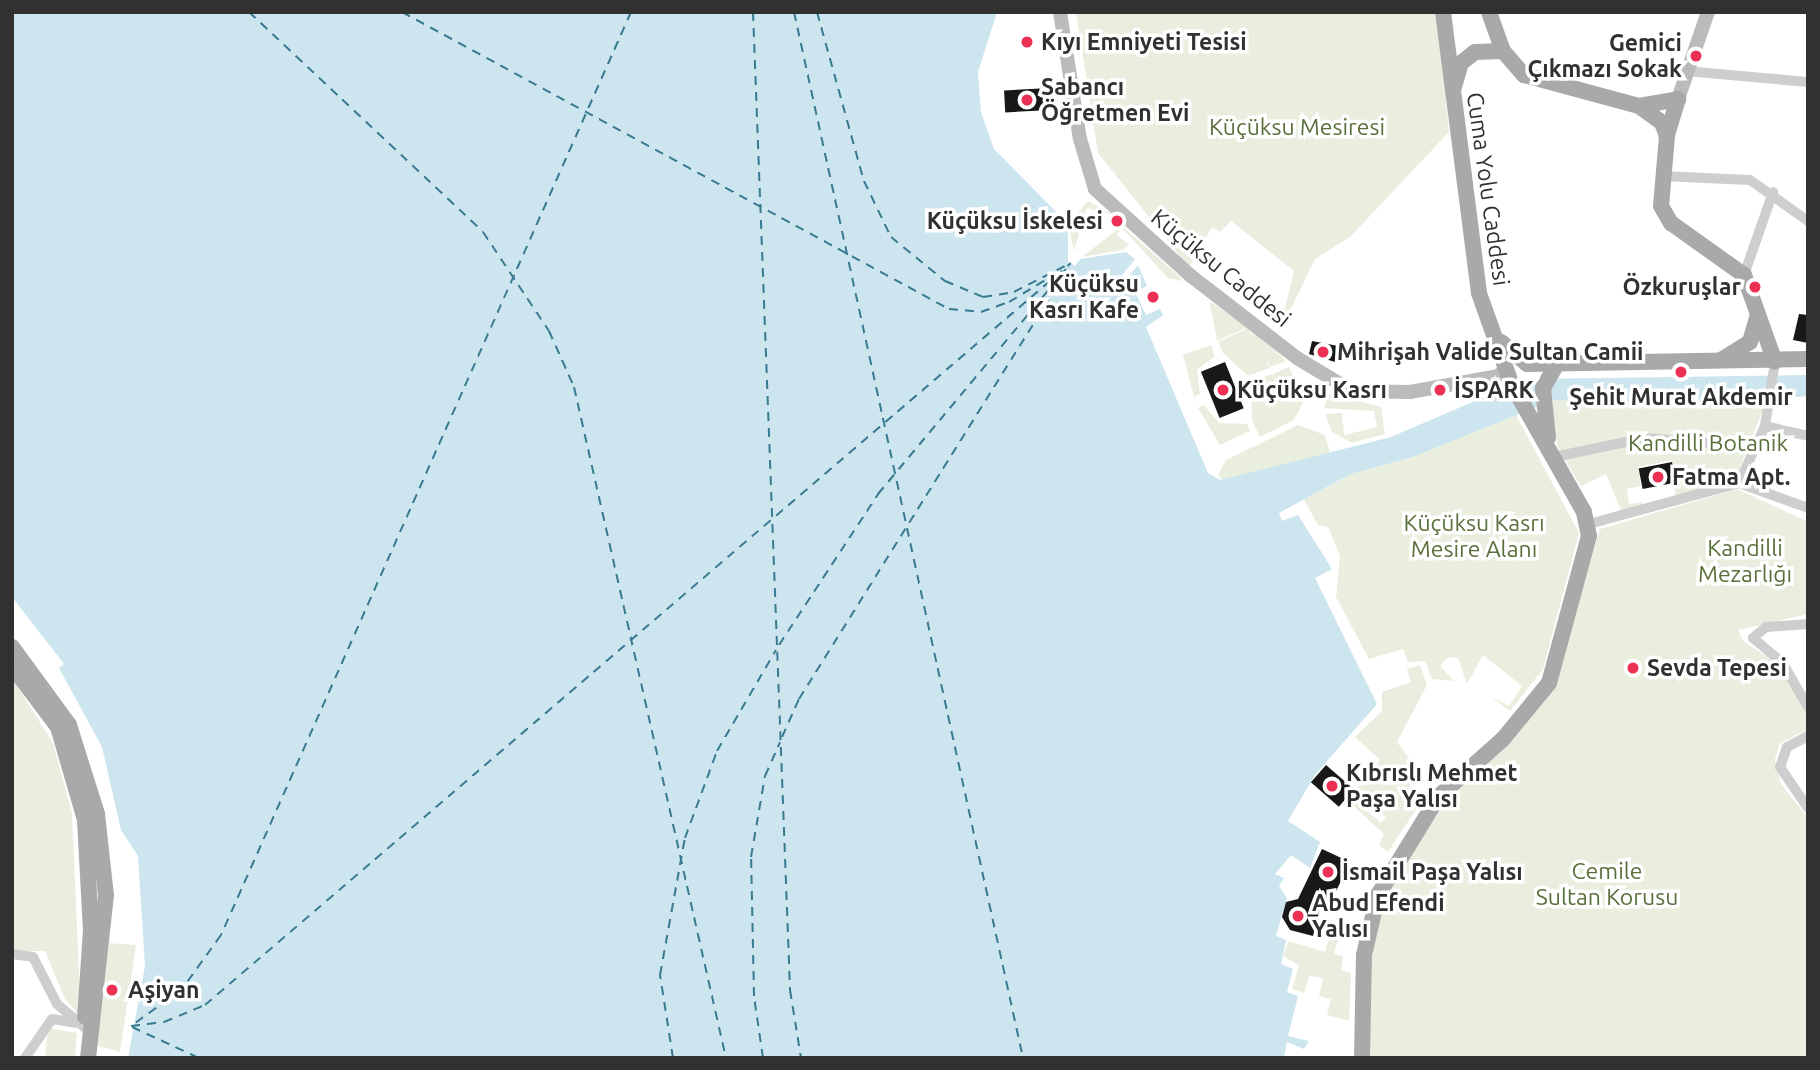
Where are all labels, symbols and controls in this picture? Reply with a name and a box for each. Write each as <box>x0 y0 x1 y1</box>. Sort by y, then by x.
place label: Kıyı Emniyeti Tesisi <box>1041 28 1247 56</box>
place label: Gemici Çıkmazı Sokak <box>1528 29 1682 83</box>
marker: Kıyı Emniyeti Tesisi <box>1019 34 1035 50</box>
marker: Gemici Çıkmazı Sokak <box>1688 48 1704 64</box>
place label: Sabancı Öğretmen Evi <box>1041 73 1189 127</box>
street label: Cuma Yolu Caddesi <box>1461 90 1515 288</box>
marker: Sabancı Öğretmen Evi <box>1019 92 1035 108</box>
park label: Küçüksu Mesiresi <box>1209 113 1385 141</box>
street label: Küçüksu Caddesi <box>1145 203 1297 333</box>
place label: Küçüksu İskelesi <box>927 207 1103 235</box>
marker: Küçüksu İskelesi <box>1109 213 1125 229</box>
place label: Küçüksu Kasrı Kafe <box>1029 270 1139 324</box>
place label: Özkuruşlar <box>1623 273 1741 301</box>
marker: Özkuruşlar <box>1747 279 1763 295</box>
marker: Küçüksu Kasrı Kafe <box>1145 289 1161 305</box>
place label: Mihrişah Valide Sultan Camii <box>1337 338 1643 366</box>
marker: Mihrişah Valide Sultan Camii <box>1315 344 1331 360</box>
marker: Şehit Murat Akdemir <box>1673 364 1689 380</box>
place label: Küçüksu Kasrı <box>1237 376 1387 404</box>
place label: İSPARK <box>1454 376 1534 404</box>
marker: Küçüksu Kasrı <box>1215 382 1231 398</box>
marker: İSPARK <box>1432 382 1448 398</box>
place label: Şehit Murat Akdemir <box>1569 383 1793 411</box>
park label: Kandilli Botanik <box>1628 429 1788 457</box>
place label: Fatma Apt. <box>1672 463 1790 491</box>
marker: Fatma Apt. <box>1650 469 1666 485</box>
park label: Küçüksu Kasrı Mesire Alanı <box>1404 509 1544 563</box>
park label: Kandilli Mezarlığı <box>1698 534 1792 588</box>
place label: Sevda Tepesi <box>1647 654 1787 682</box>
marker: Sevda Tepesi <box>1625 660 1641 676</box>
place label: Kıbrıslı Mehmet Paşa Yalısı <box>1346 759 1517 813</box>
marker: Kıbrıslı Mehmet Paşa Yalısı <box>1324 778 1340 794</box>
park label: Cemile Sultan Korusu <box>1536 857 1678 911</box>
place label: İsmail Paşa Yalısı <box>1342 858 1523 886</box>
marker: İsmail Paşa Yalısı <box>1320 864 1336 880</box>
place label: Abud Efendi Yalısı <box>1312 889 1445 943</box>
marker: Abud Efendi Yalısı <box>1290 908 1306 924</box>
place label: Aşiyan <box>128 976 199 1004</box>
marker: Aşiyan <box>102 980 122 1000</box>

